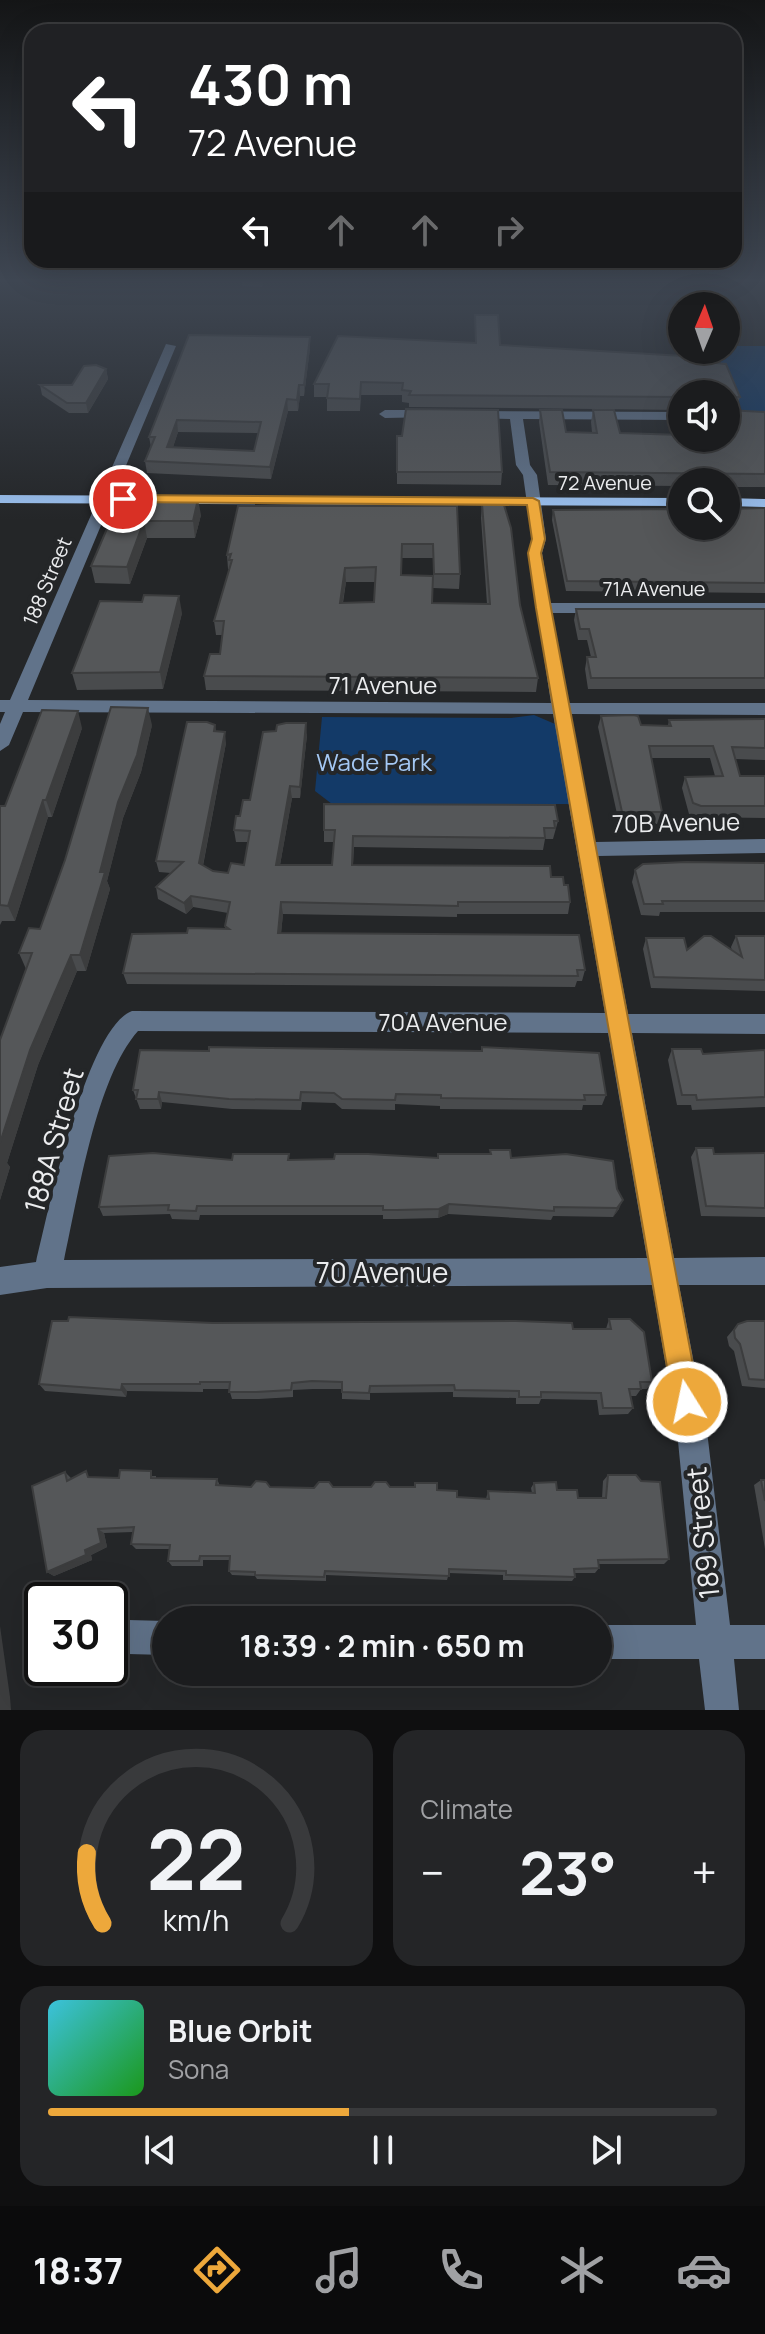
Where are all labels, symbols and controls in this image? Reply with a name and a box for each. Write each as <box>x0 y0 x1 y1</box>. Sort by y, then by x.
text: 430 m <box>188 45 353 122</box>
icon: left <box>56 56 160 160</box>
text: 72 Avenue <box>188 118 357 167</box>
icon: left <box>235 208 279 252</box>
icon: ahead <box>319 208 363 252</box>
icon: ahead <box>403 208 447 252</box>
icon: right <box>487 208 531 252</box>
north arrow <box>668 292 740 364</box>
map controls <box>668 292 740 540</box>
button: sound <box>668 380 740 452</box>
pin <box>89 465 157 533</box>
button: search <box>668 468 740 540</box>
street label: 72 Avenue <box>558 469 652 496</box>
icon: arrive <box>101 477 145 521</box>
street label: 188 Street <box>16 533 78 629</box>
street label: 71A Avenue <box>603 575 705 602</box>
street label: 71 Avenue <box>329 668 437 701</box>
park label: Wade Park <box>316 745 433 778</box>
street label: 70B Avenue <box>612 804 740 840</box>
street label: 70A Avenue <box>379 1005 507 1038</box>
street label: 188A Street <box>14 1063 92 1217</box>
street label: 70 Avenue <box>316 1253 448 1291</box>
position arrow <box>645 1360 729 1444</box>
street label: 189 Street <box>676 1465 728 1601</box>
speed limit sign: 30 <box>24 1582 128 1686</box>
text: 18:39 · 2 min · 650 m <box>240 1625 524 1666</box>
text: Climate <box>421 1791 513 1827</box>
text: 22 <box>147 1801 246 1915</box>
text: 23° <box>519 1831 617 1913</box>
text: − <box>421 1842 444 1902</box>
text: + <box>692 1842 717 1902</box>
text: km/h <box>163 1901 229 1940</box>
text: Blue Orbit <box>168 2010 313 2051</box>
text: Sona <box>168 2051 229 2087</box>
icon: previous <box>138 2128 182 2172</box>
icon: pause <box>361 2128 405 2172</box>
icon: next <box>584 2128 628 2172</box>
icon: directions <box>189 2242 245 2298</box>
icon: music <box>311 2242 367 2298</box>
icon: phone <box>433 2242 489 2298</box>
icon: climate <box>554 2242 610 2298</box>
icon: car <box>676 2242 732 2298</box>
text: 18:37 <box>33 2246 123 2295</box>

